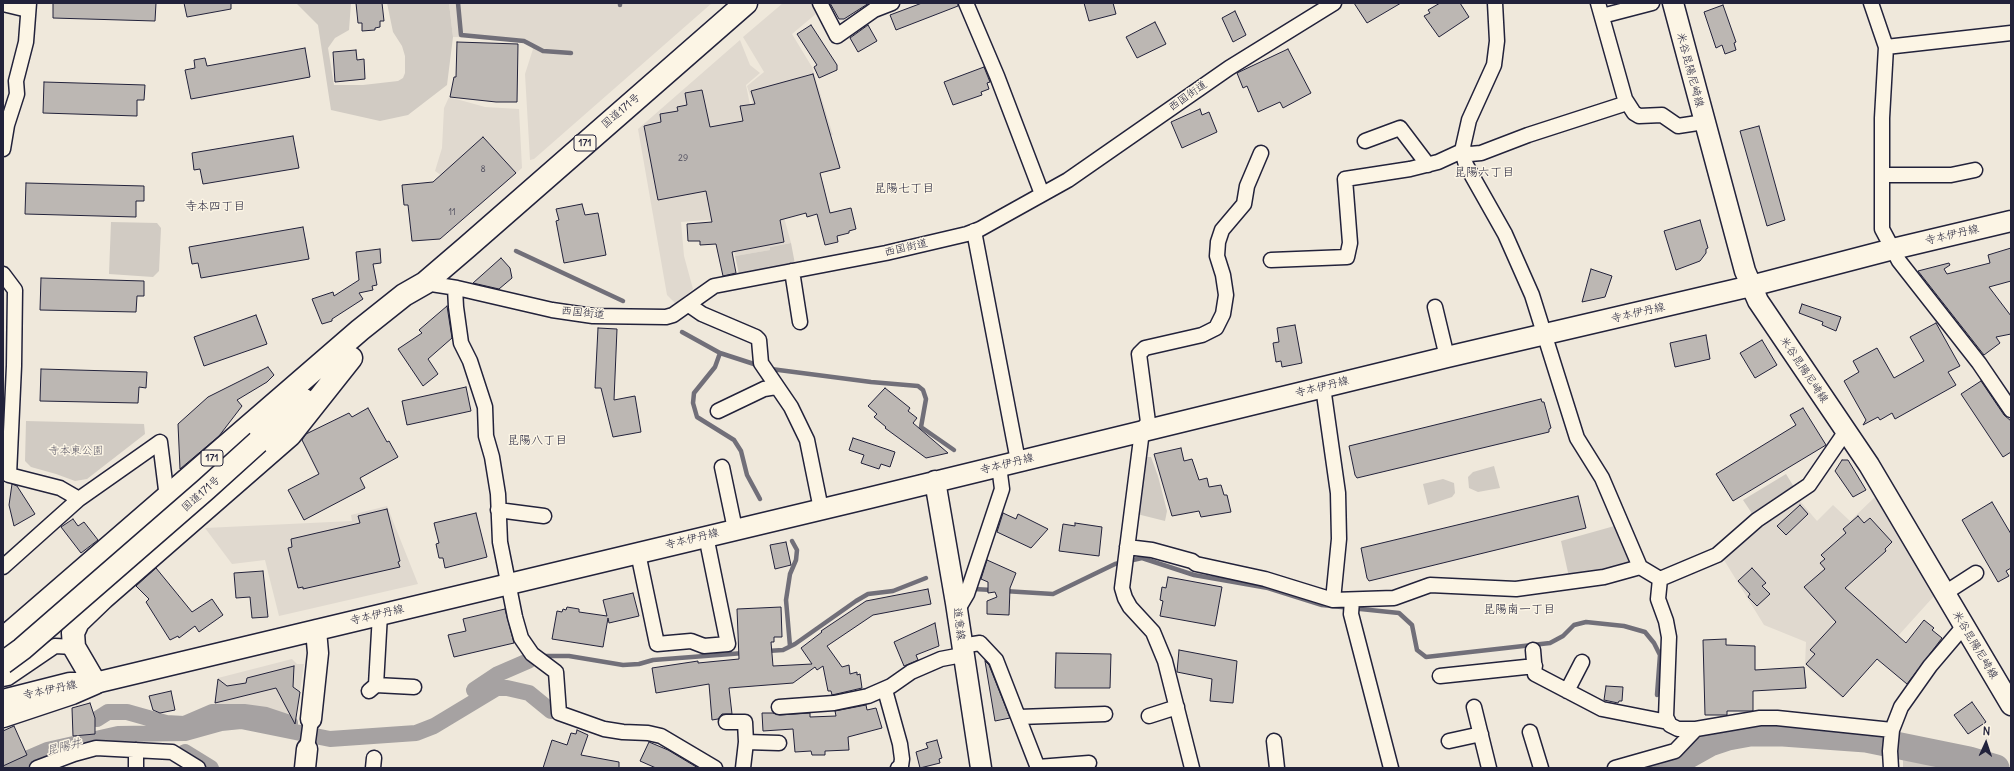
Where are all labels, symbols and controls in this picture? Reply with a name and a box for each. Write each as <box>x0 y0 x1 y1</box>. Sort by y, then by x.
street label: 米谷昆陽尼崎線 <box>1674 31 1706 109</box>
street label: 西国街道 <box>1166 78 1210 114</box>
street label: 国道171号 <box>599 91 643 131</box>
road number: 171 <box>574 135 596 151</box>
house number: 29 <box>678 153 688 163</box>
house number: 8 <box>480 164 486 174</box>
district label: 昆陽六丁目 <box>1454 166 1514 180</box>
district label: 昆陽七丁目 <box>874 182 934 196</box>
district label: 寺本四丁目 <box>185 200 245 214</box>
house number: 11 <box>448 207 456 217</box>
street label: 寺本伊丹線 <box>1924 222 1980 248</box>
street label: 西国街道 <box>883 237 929 259</box>
street label: 寺本伊丹線 <box>1610 300 1666 326</box>
street label: 西国街道 <box>560 304 606 322</box>
street label: 米谷昆陽尼崎線 <box>1777 334 1831 406</box>
street label: 寺本伊丹線 <box>1294 374 1350 400</box>
district label: 昆陽八丁目 <box>507 434 567 448</box>
park label: 寺本東公園 <box>49 444 103 458</box>
road number: 171 <box>201 450 223 466</box>
street label: 寺本伊丹線 <box>979 451 1035 477</box>
street label: 国道171号 <box>179 473 223 515</box>
street label: 寺本伊丹線 <box>664 526 720 552</box>
street label: 寺本伊丹線 <box>349 602 405 628</box>
district label: 昆陽南一丁目 <box>1483 603 1555 617</box>
street label: 道意線 <box>950 607 968 641</box>
street label: 米谷昆陽尼崎線 <box>1950 609 2000 681</box>
street label: 寺本伊丹線 <box>22 678 78 702</box>
north arrow <box>1966 723 2006 763</box>
text: N <box>1982 724 1991 738</box>
water label: 昆陽井 <box>45 736 83 758</box>

